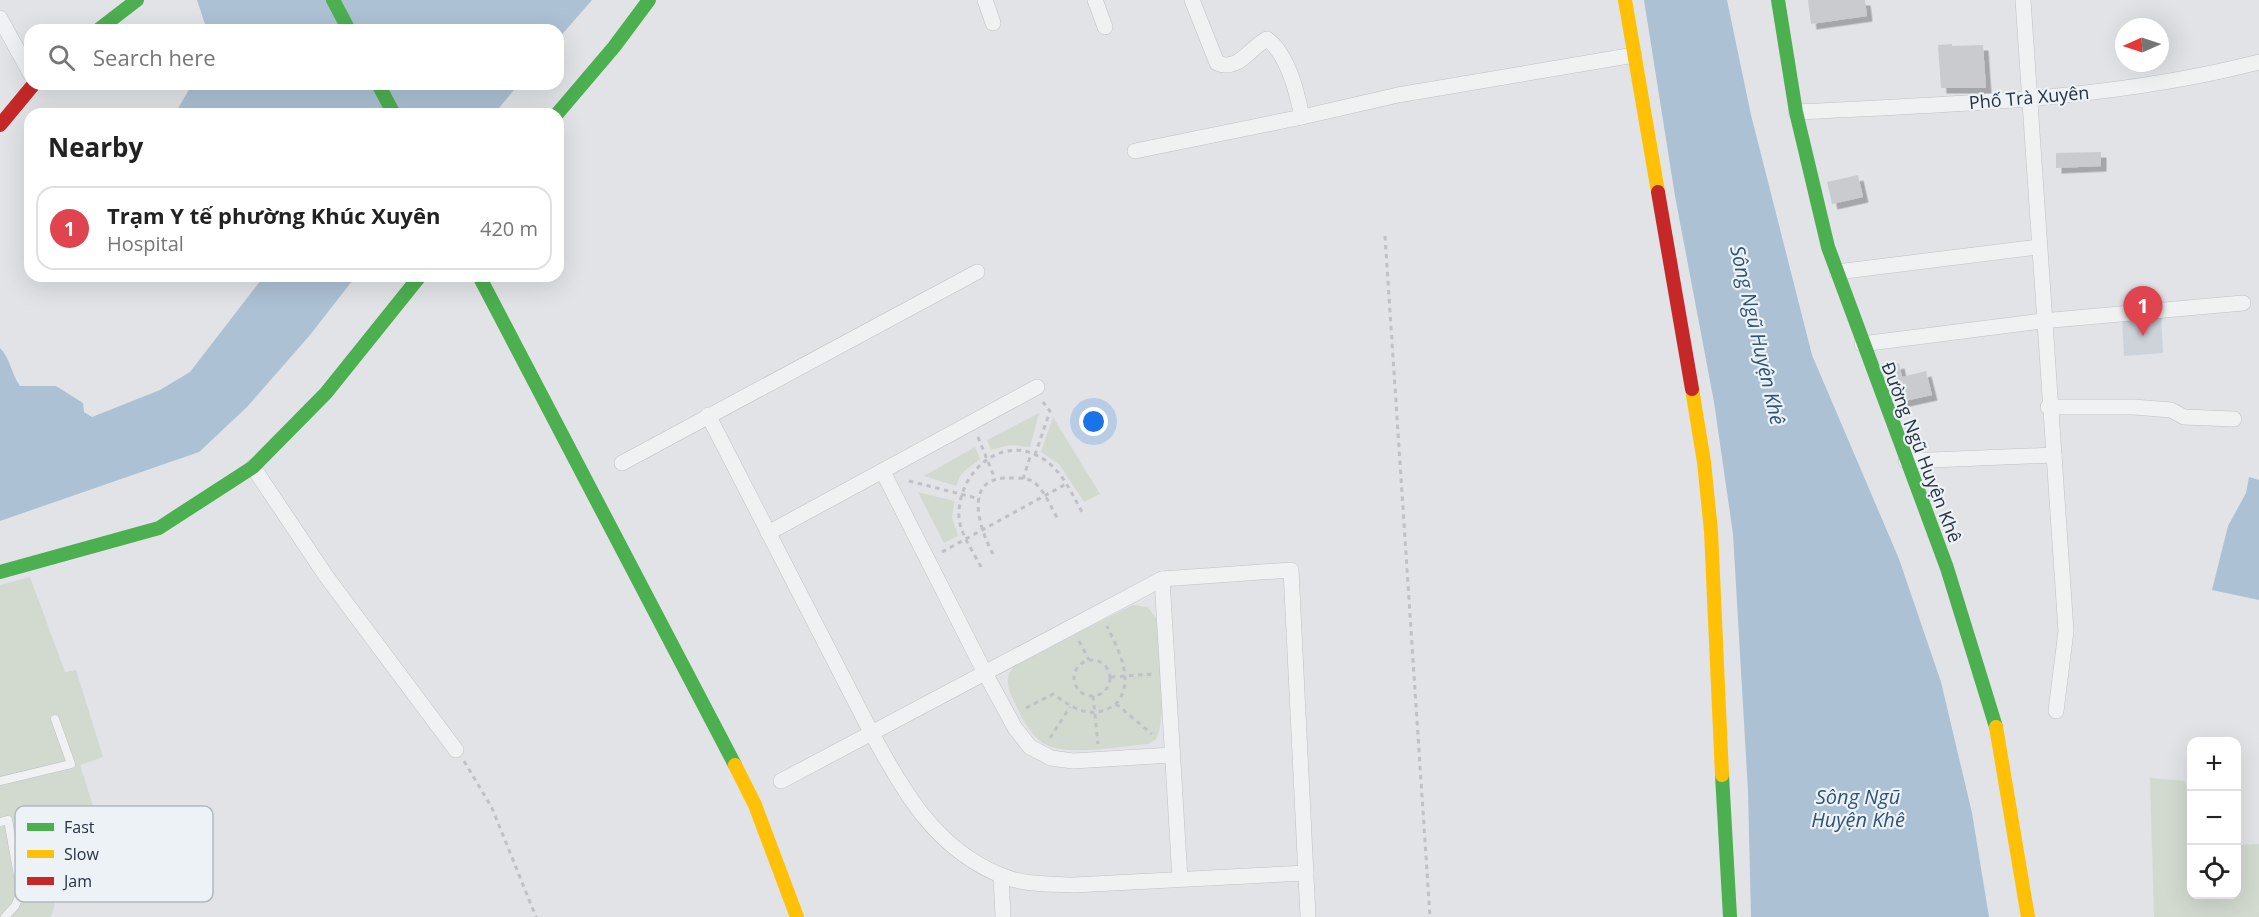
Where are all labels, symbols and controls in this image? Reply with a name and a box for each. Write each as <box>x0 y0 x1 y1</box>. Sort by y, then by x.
north arrow <box>2115 18 2169 72</box>
search box <box>24 24 564 90</box>
icon: search <box>45 41 78 74</box>
text: Search here <box>93 42 216 72</box>
street label: Phố Trà Xuyên <box>1968 80 2090 114</box>
text: Nearby <box>48 129 143 165</box>
text: Trạm Y tế phường Khúc Xuyên <box>107 200 440 230</box>
text: 1 <box>64 215 75 242</box>
text: 420 m <box>480 215 538 242</box>
text: Hospital <box>107 230 184 257</box>
water label: Sông Ngũ Huyện Khê <box>1724 243 1792 427</box>
pin: 1 <box>2124 286 2162 336</box>
street label: Đường Ngũ Huyện Khê <box>1876 358 1968 546</box>
your location <box>1079 407 1108 436</box>
map controls <box>2187 737 2241 899</box>
button: + <box>2187 737 2241 791</box>
water label: Sông Ngũ Huyện Khê <box>1811 783 1905 833</box>
button: − <box>2187 791 2241 845</box>
legend <box>15 806 213 902</box>
text: Fast <box>64 816 95 838</box>
text: Slow <box>64 843 99 865</box>
button: locate <box>2187 845 2241 899</box>
text: Jam <box>62 870 92 892</box>

